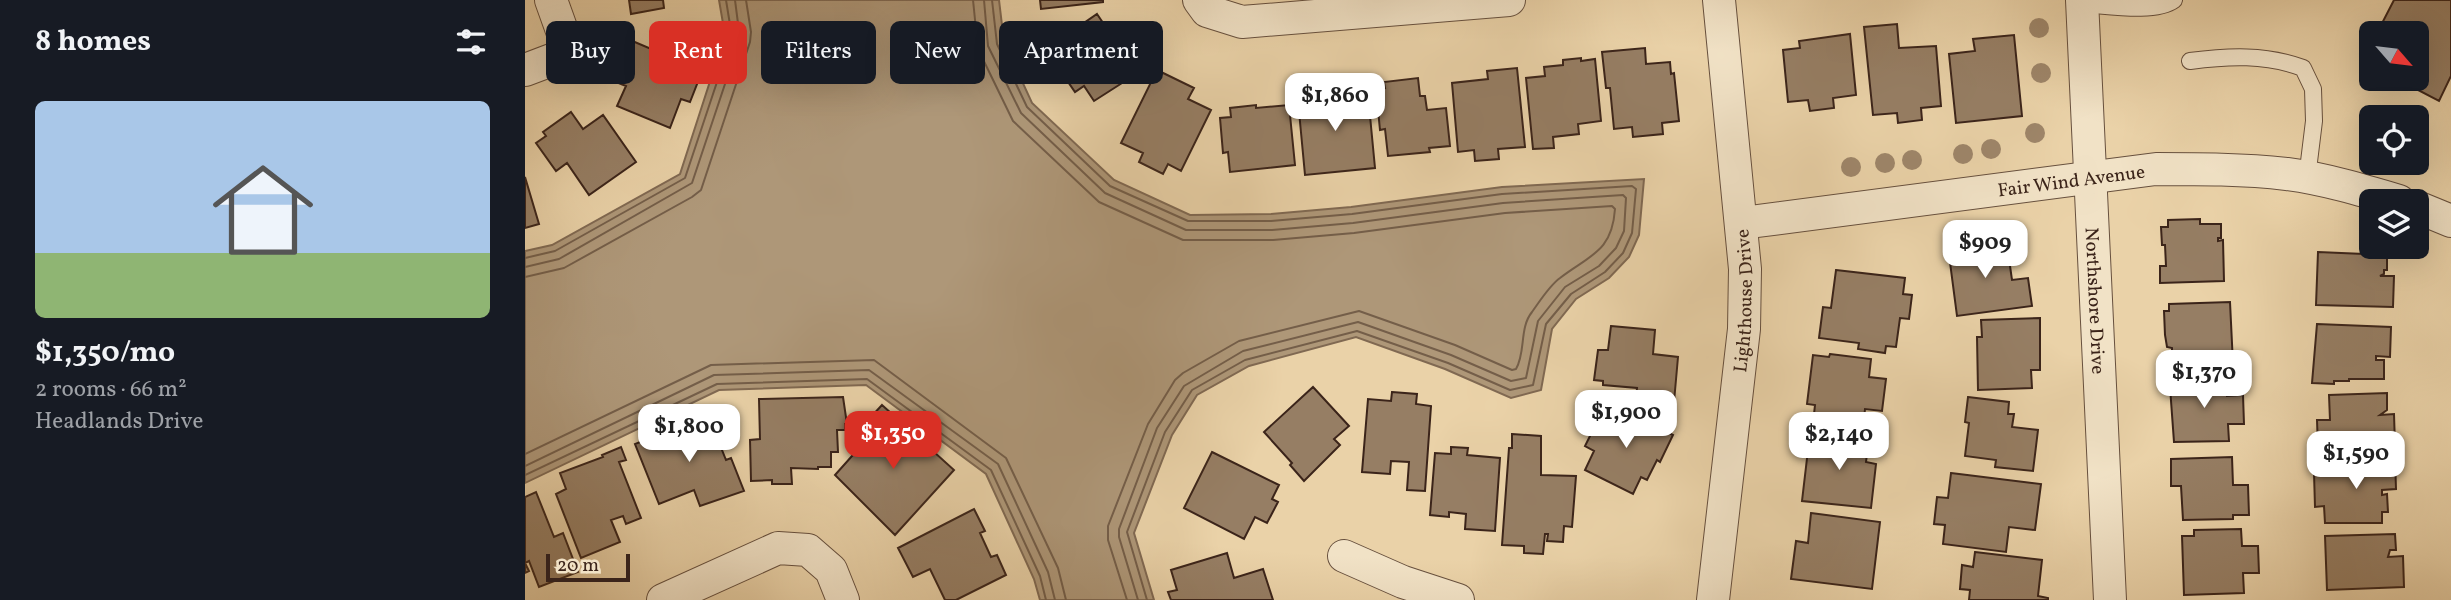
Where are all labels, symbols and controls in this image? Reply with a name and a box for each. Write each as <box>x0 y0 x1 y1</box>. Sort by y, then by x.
text: 8 homes <box>35 21 151 63</box>
chip: Buy <box>546 21 635 84</box>
chip: Rent <box>649 21 747 84</box>
chip: Filters <box>761 21 876 84</box>
chip: New <box>890 21 985 84</box>
chip: Apartment <box>999 21 1163 84</box>
north arrow <box>2359 21 2429 91</box>
map controls <box>2359 21 2429 259</box>
icon: filters <box>452 23 490 61</box>
pin: $1,860 <box>1278 74 1392 133</box>
text: $1,860 <box>1301 80 1369 112</box>
button: locate <box>2359 105 2429 175</box>
icon: home <box>200 147 326 273</box>
street label: Fair Wind Avenue <box>1996 160 2147 205</box>
button: layers <box>2359 189 2429 259</box>
pin: $909 <box>1944 220 2026 280</box>
text: $909 <box>1959 227 2011 259</box>
street label: Northshore Drive <box>2078 227 2110 375</box>
street label: Lighthouse Drive <box>1728 228 1761 374</box>
text: $1,350/mo <box>35 332 175 374</box>
pin: $1,370 <box>2147 350 2261 410</box>
text: $1,370 <box>2172 357 2236 389</box>
text: 2 rooms · 66 m² <box>35 374 187 406</box>
pin: $1,900 <box>1569 391 1683 450</box>
text: $1,900 <box>1591 397 1661 429</box>
pin: $1,800 <box>632 405 746 464</box>
text: Headlands Drive <box>35 406 203 438</box>
text: $1,800 <box>654 411 724 443</box>
pin: $1,350 <box>836 412 950 471</box>
pin: $2,140 <box>1782 412 1896 472</box>
text: $1,350 <box>860 418 926 450</box>
text: $2,140 <box>1805 419 1873 451</box>
pin: $1,590 <box>2299 432 2413 491</box>
text: $1,590 <box>2323 438 2389 470</box>
scale bar <box>546 551 630 583</box>
text: 20 m <box>557 553 599 579</box>

